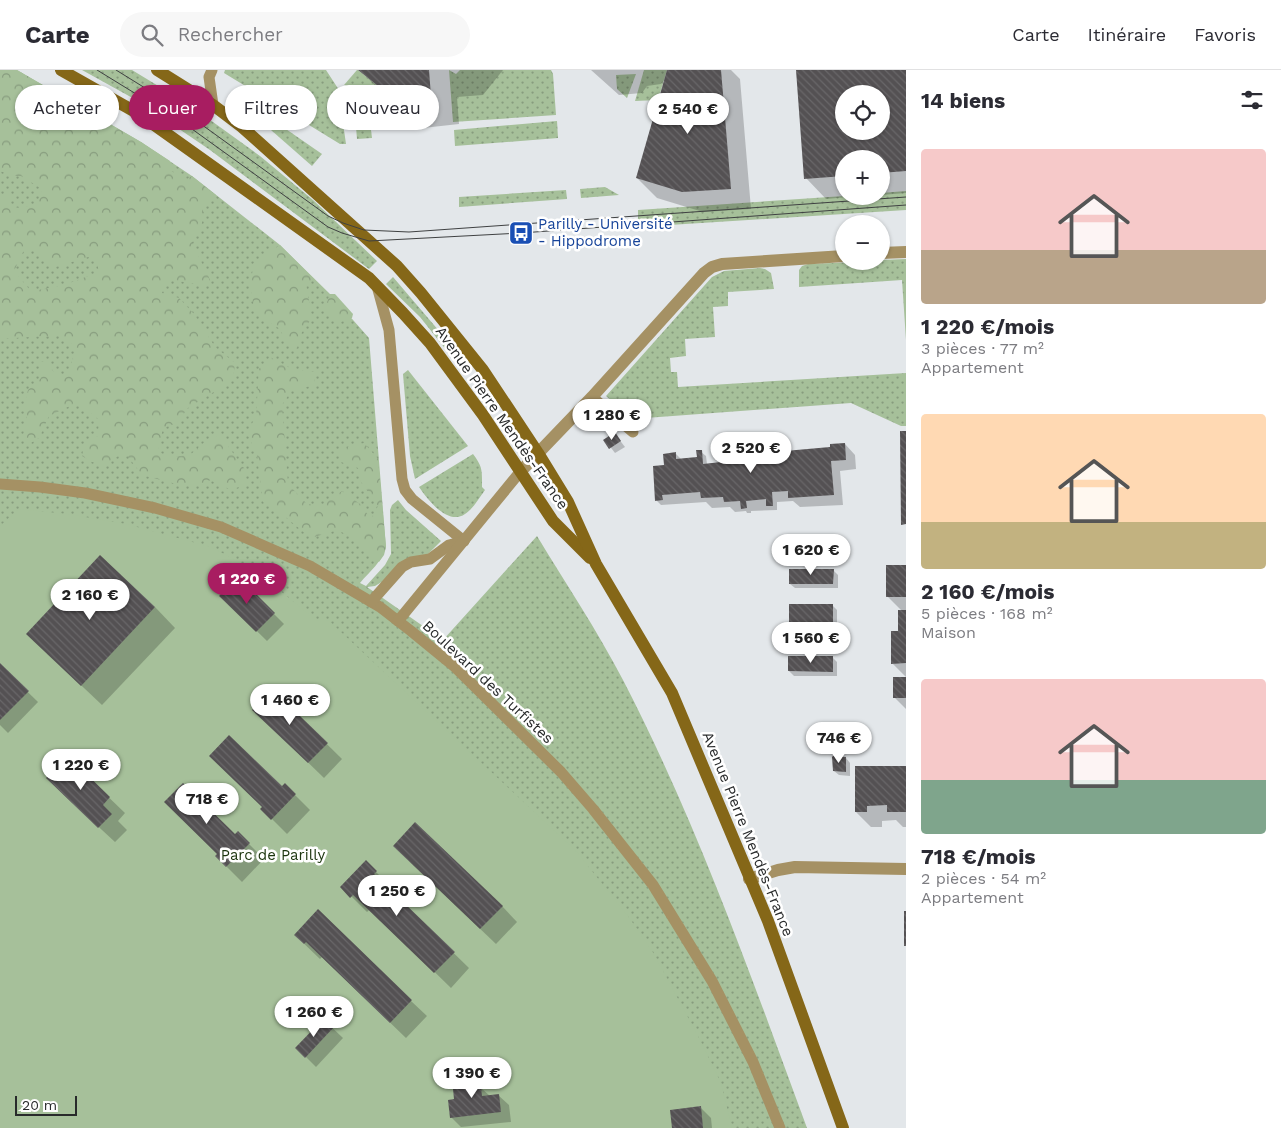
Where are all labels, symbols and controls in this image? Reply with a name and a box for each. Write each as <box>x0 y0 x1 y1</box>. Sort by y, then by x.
search box <box>120 12 470 57</box>
text: Carte <box>25 21 90 49</box>
icon: search <box>138 21 166 49</box>
text: Rechercher <box>178 23 283 46</box>
text: Carte <box>1012 24 1060 45</box>
text: Itinéraire <box>1088 24 1166 45</box>
text: Favoris <box>1194 24 1256 45</box>
chip: Acheter <box>15 85 119 130</box>
chip: Louer <box>129 85 215 130</box>
chip: Filtres <box>225 85 317 130</box>
chip: Nouveau <box>327 85 439 130</box>
map controls <box>835 85 890 270</box>
button: locate <box>835 85 890 140</box>
icon: filters <box>1238 86 1266 114</box>
text: 14 biens <box>921 88 1005 113</box>
pin: 2 540 € <box>642 92 734 135</box>
text: 2 540 € <box>658 99 718 118</box>
button: + <box>835 150 890 205</box>
icon: home <box>1049 181 1139 271</box>
place label: Parilly - Université - Hippodrome <box>538 215 673 250</box>
button: − <box>835 215 890 270</box>
bus stop icon: Parilly - Université - Hippodrome <box>508 220 534 246</box>
text: 1 220 €/mois <box>921 314 1054 339</box>
street label: Avenue Pierre Mendès-France <box>432 323 572 513</box>
text: 3 pièces · 77 m² <box>921 339 1044 358</box>
text: Appartement <box>921 358 1024 377</box>
pin: 1 280 € <box>566 398 658 441</box>
text: 1 280 € <box>583 405 641 424</box>
pin: 2 520 € <box>705 432 797 474</box>
text: 2 520 € <box>721 438 781 457</box>
icon: home <box>1049 446 1139 536</box>
pin: 1 620 € <box>765 534 857 576</box>
text: 1 620 € <box>783 540 839 559</box>
pin: 1 220 € <box>201 562 293 605</box>
text: 1 220 € <box>219 569 275 588</box>
pin: 2 160 € <box>44 578 136 621</box>
text: 2 160 €/mois <box>921 579 1054 604</box>
text: 2 160 € <box>62 585 118 604</box>
text: 5 pièces · 168 m² <box>921 604 1053 623</box>
street label: Boulevard des Turfistes <box>419 617 557 747</box>
pin: 1 560 € <box>765 622 857 664</box>
text: Maison <box>921 623 976 642</box>
text: 1 560 € <box>783 628 839 647</box>
pin: 1 460 € <box>244 684 336 726</box>
text: 1 460 € <box>261 690 319 709</box>
icon: home <box>1049 711 1139 801</box>
pin: 746 € <box>804 722 874 764</box>
text: 746 € <box>817 728 861 747</box>
street label: Avenue Pierre Mendès-France <box>699 729 797 939</box>
pin: 1 220 € <box>35 748 127 791</box>
text: 1 220 € <box>53 755 109 774</box>
pin: 718 € <box>172 782 242 825</box>
text: 718 € <box>186 789 228 808</box>
text: 718 €/mois <box>921 844 1036 869</box>
park label: Parc de Parilly <box>221 846 326 864</box>
text: 2 pièces · 54 m² <box>921 869 1046 888</box>
pin: 1 250 € <box>351 874 443 917</box>
text: 1 250 € <box>369 881 425 900</box>
text: Appartement <box>921 888 1024 907</box>
pin: 1 260 € <box>268 996 360 1038</box>
text: 1 260 € <box>286 1002 342 1021</box>
pin: 1 390 € <box>426 1056 518 1099</box>
text: 1 390 € <box>444 1063 500 1082</box>
scale bar <box>15 1093 78 1116</box>
text: 20 m <box>22 1097 57 1113</box>

